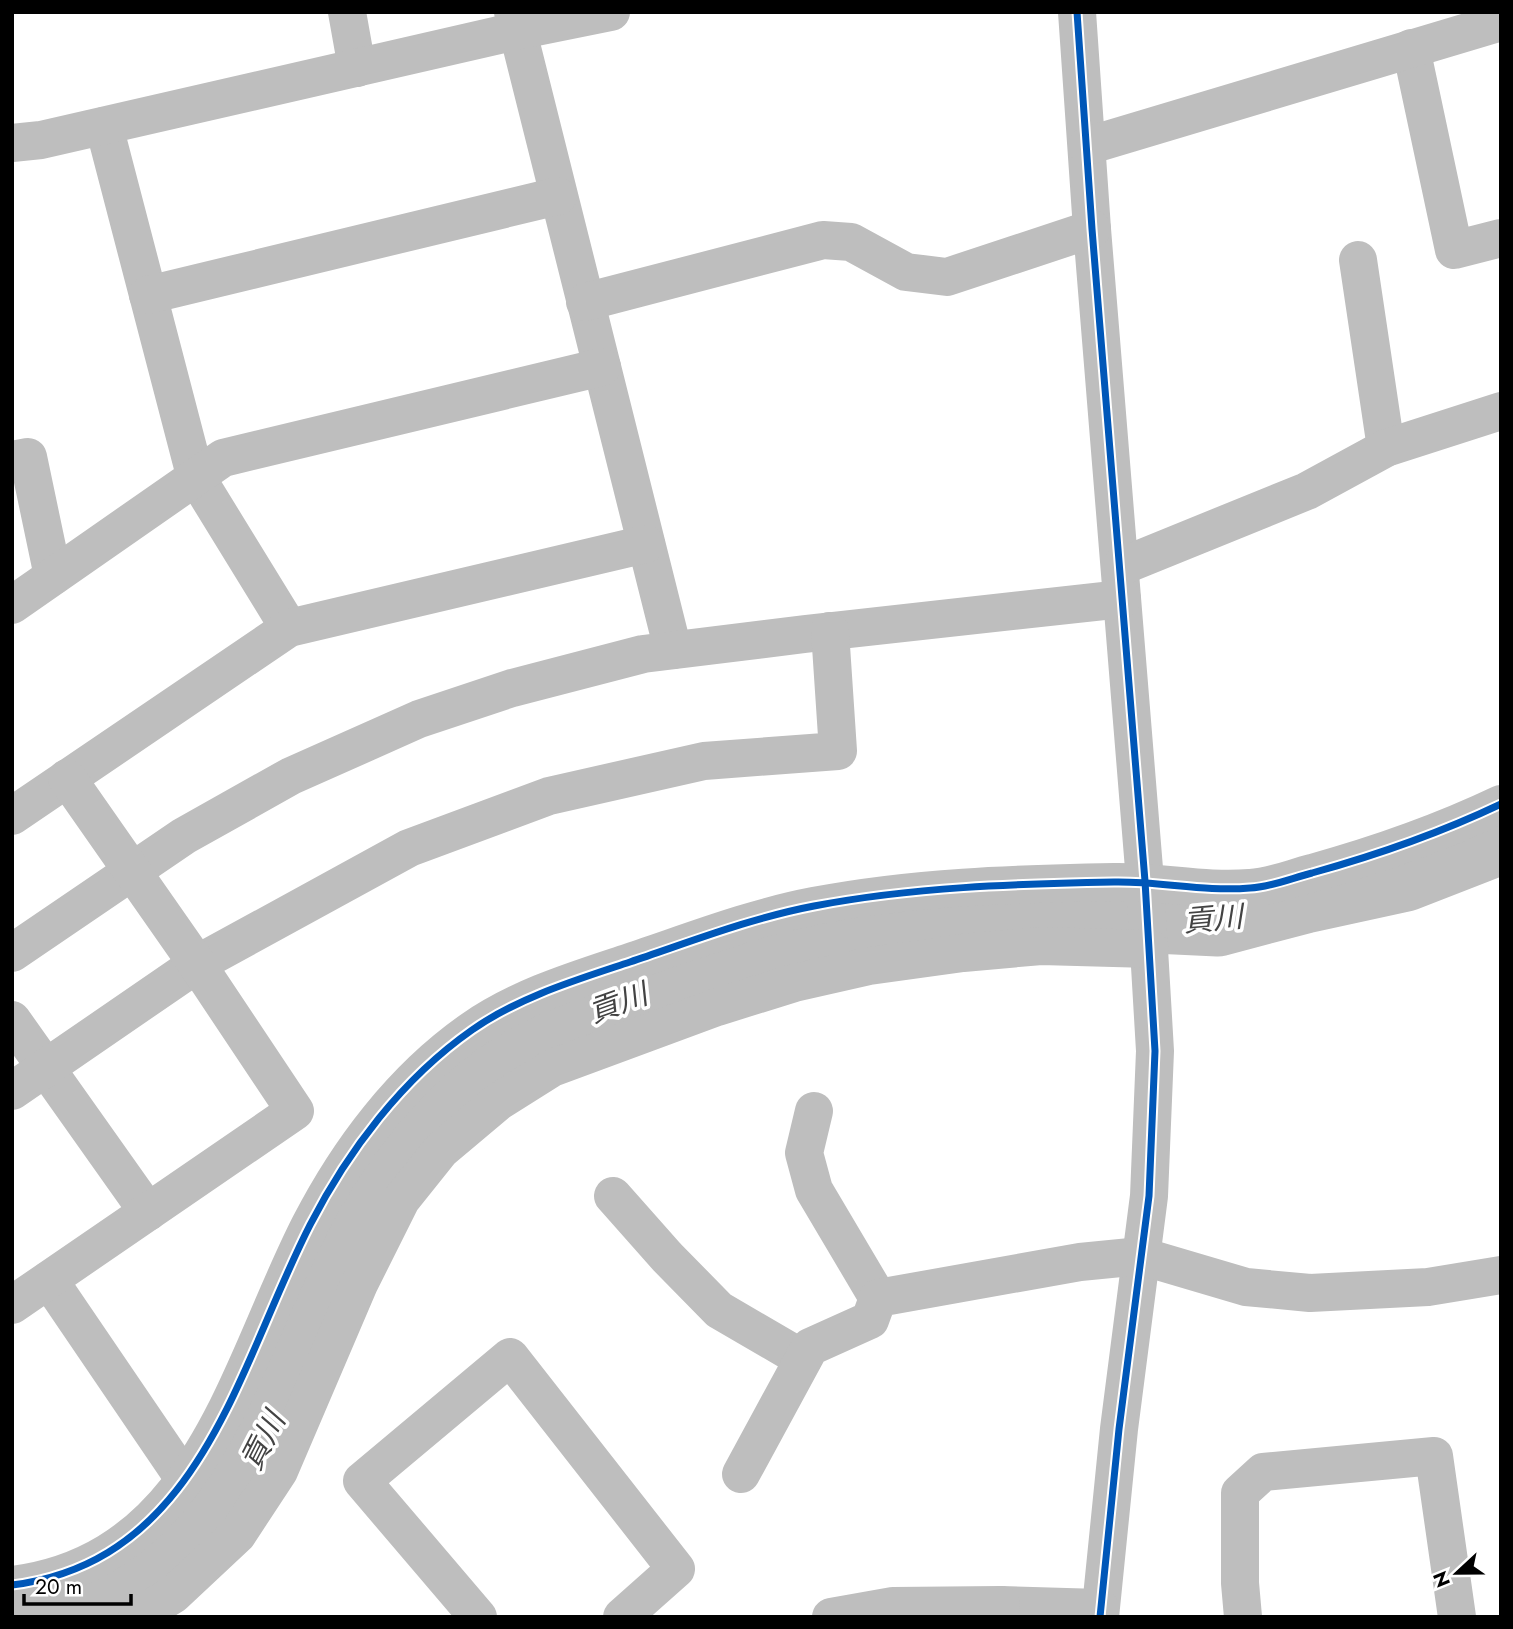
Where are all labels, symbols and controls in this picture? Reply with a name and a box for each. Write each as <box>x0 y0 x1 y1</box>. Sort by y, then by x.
water label: 貢川 <box>1181 894 1248 943</box>
water label: 貢川 <box>582 971 656 1033</box>
water label: 貢川 <box>230 1402 297 1477</box>
north arrow <box>1422 1538 1492 1608</box>
scale bar <box>24 1562 131 1606</box>
text: N <box>1426 1567 1457 1591</box>
text: 20 m <box>35 1572 82 1602</box>

